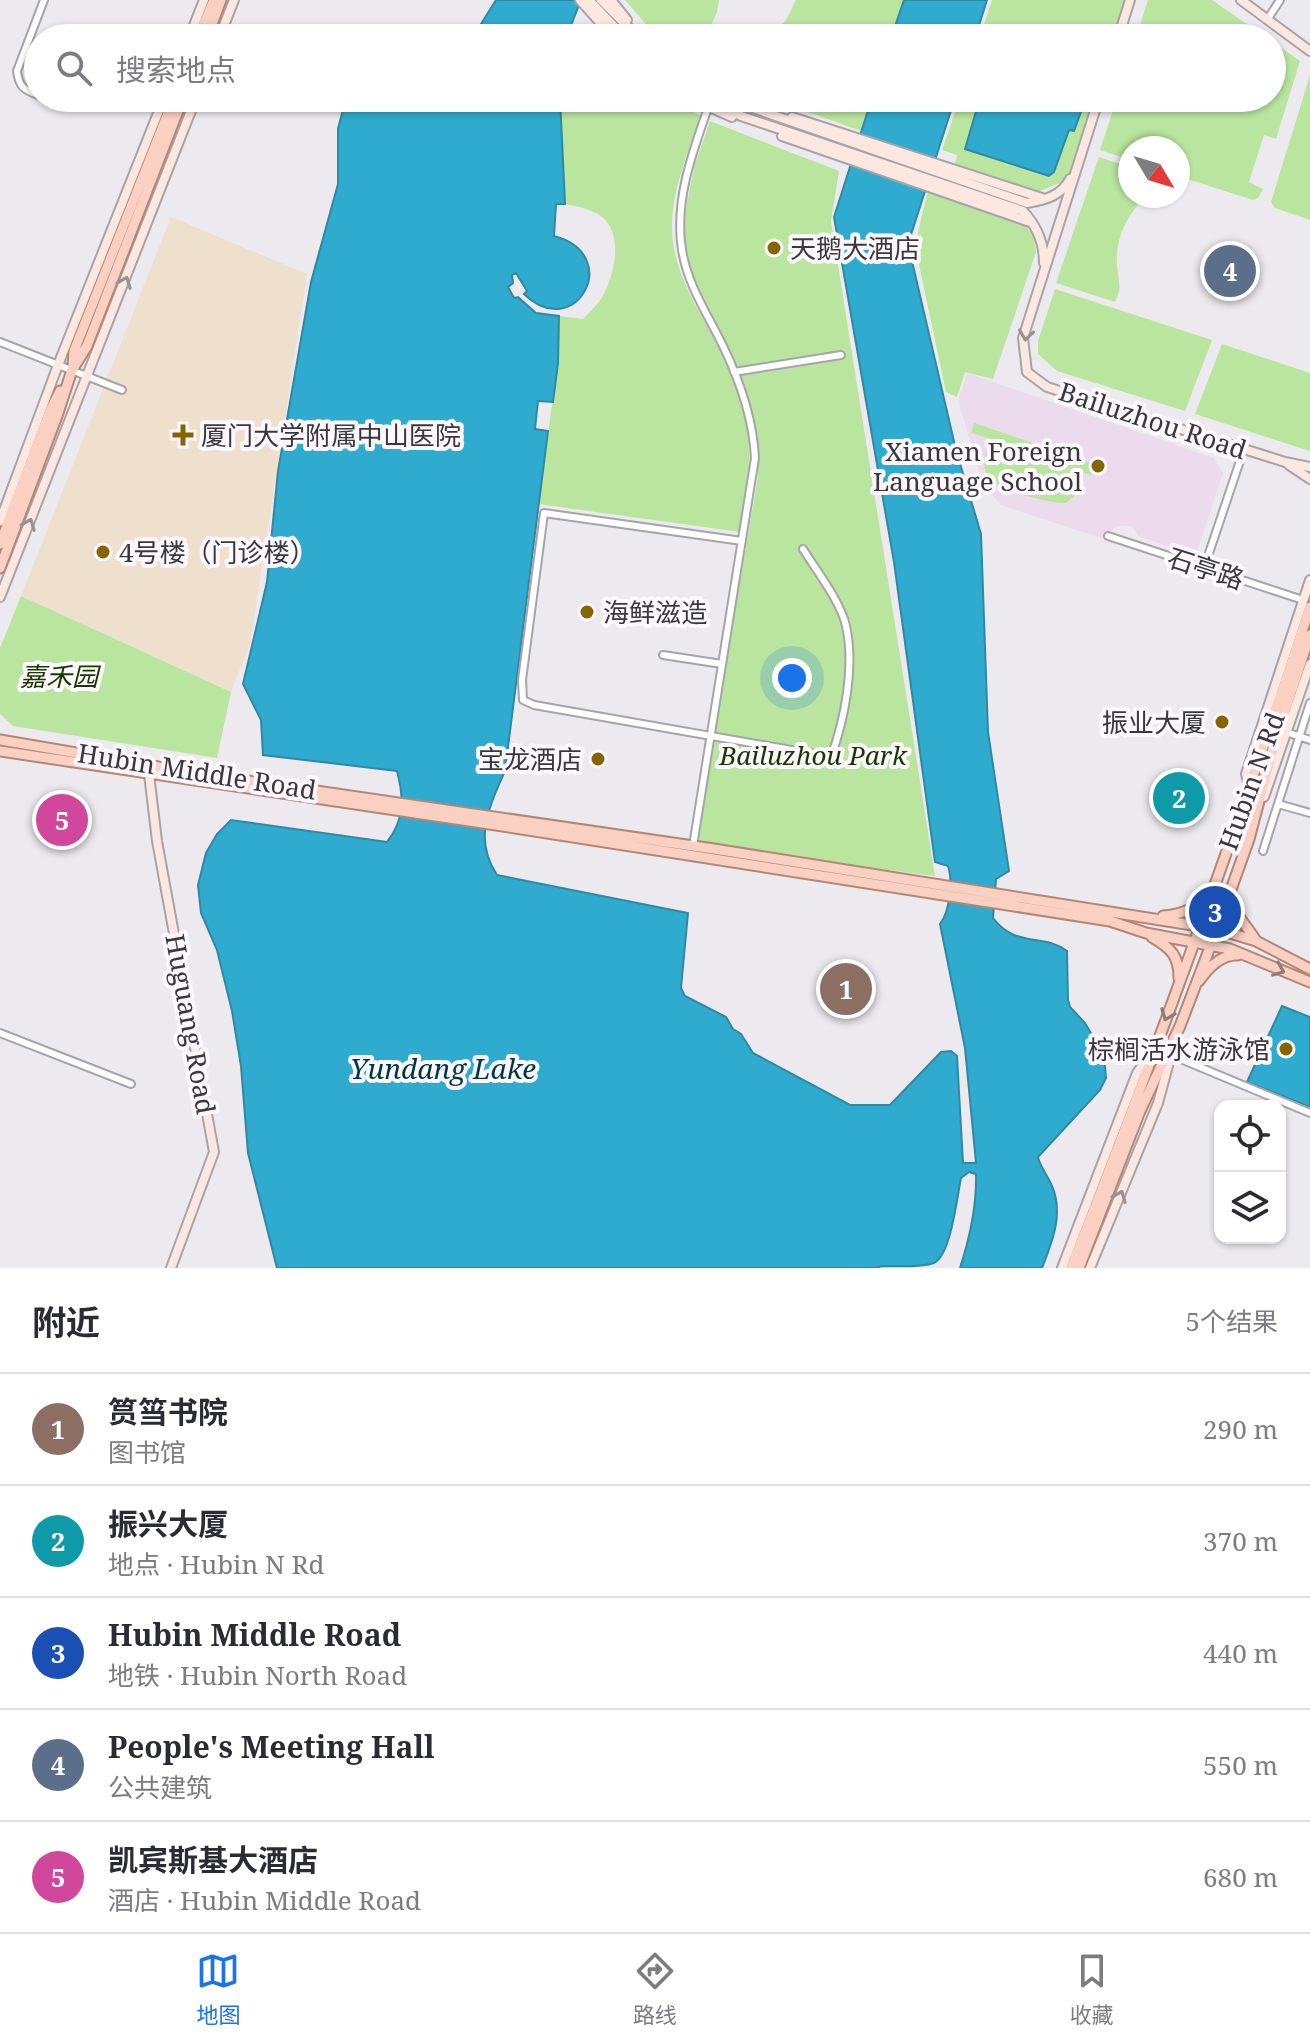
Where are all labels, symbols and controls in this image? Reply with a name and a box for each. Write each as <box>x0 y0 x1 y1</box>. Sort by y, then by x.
search box <box>24 24 1286 112</box>
icon: search <box>52 46 96 90</box>
text: 搜索地点 <box>116 49 236 90</box>
north arrow <box>1118 136 1190 208</box>
place label: 天鹅大酒店 <box>790 230 920 266</box>
marker: 天鹅大酒店 <box>765 239 783 257</box>
pin: 4 <box>1204 241 1256 301</box>
one-way arrow <box>115 276 132 290</box>
one-way arrow <box>1018 329 1035 342</box>
street label: Bailuzhou Road <box>1055 373 1251 467</box>
place label: 厦门大学附属中山医院 <box>201 417 461 453</box>
marker: 厦门大学附属中山医院 <box>172 424 194 446</box>
place label: Xiamen Foreign Language School <box>873 433 1082 499</box>
marker: Xiamen Foreign Language School <box>1089 457 1107 475</box>
one-way arrow <box>19 518 36 532</box>
place label: 4号楼（门诊楼） <box>119 534 316 570</box>
street label: 石亭路 <box>1163 539 1249 597</box>
marker: 4号楼（门诊楼） <box>94 543 112 561</box>
place label: 海鲜滋造 <box>603 594 707 630</box>
marker: 海鲜滋造 <box>578 603 596 621</box>
park label: 嘉禾园 <box>20 658 102 694</box>
your location <box>772 658 812 698</box>
place label: 振业大厦 <box>1102 704 1206 740</box>
street label: Hubin N Rd <box>1209 707 1293 855</box>
marker: 振业大厦 <box>1213 713 1231 731</box>
street label: Hubin Middle Road <box>75 734 319 808</box>
park label: Bailuzhou Park <box>718 737 908 773</box>
place label: 宝龙酒店 <box>478 741 582 777</box>
marker: 宝龙酒店 <box>589 750 607 768</box>
pin: 2 <box>1153 768 1205 828</box>
pin: 5 <box>36 790 88 850</box>
pin: 3 <box>1189 882 1241 942</box>
street label: Huguang Road <box>157 931 225 1117</box>
pin: 1 <box>820 959 872 1019</box>
one-way arrow <box>1271 960 1285 976</box>
one-way arrow <box>1160 1007 1177 1021</box>
place label: 棕榈活水游泳馆 <box>1088 1031 1270 1067</box>
marker: 棕榈活水游泳馆 <box>1277 1040 1295 1058</box>
water label: Yundang Lake <box>350 1049 536 1087</box>
map controls <box>1214 1100 1286 1244</box>
button: locate <box>1214 1100 1286 1172</box>
button: layers <box>1214 1172 1286 1244</box>
one-way arrow <box>1110 1190 1126 1204</box>
text: 附近 <box>32 1299 100 1345</box>
text: 5个结果 <box>1185 1303 1278 1339</box>
text: 筼筜书院 <box>108 1391 228 1432</box>
text: 1 <box>51 1411 65 1447</box>
text: 290 m <box>1203 1411 1278 1447</box>
text: 图书馆 <box>108 1434 186 1470</box>
text: 振兴大厦 <box>108 1503 228 1544</box>
text: 2 <box>51 1523 65 1559</box>
text: 370 m <box>1203 1523 1278 1559</box>
text: 地点 · Hubin N Rd <box>108 1546 325 1582</box>
text: Hubin Middle Road <box>108 1614 401 1655</box>
text: 3 <box>51 1635 65 1671</box>
text: 440 m <box>1203 1635 1278 1671</box>
text: 地铁 · Hubin North Road <box>108 1657 407 1693</box>
text: People's Meeting Hall <box>108 1726 435 1767</box>
text: 4 <box>51 1747 65 1783</box>
text: 550 m <box>1203 1747 1278 1783</box>
text: 公共建筑 <box>108 1769 212 1805</box>
text: 凯宾斯基大酒店 <box>108 1839 318 1880</box>
text: 5 <box>51 1859 65 1895</box>
text: 680 m <box>1203 1859 1278 1895</box>
text: 酒店 · Hubin Middle Road <box>108 1882 421 1918</box>
tab: 地图 <box>196 1949 240 2029</box>
tab: 路线 <box>633 1949 677 2029</box>
tab: 收藏 <box>1070 1949 1114 2029</box>

